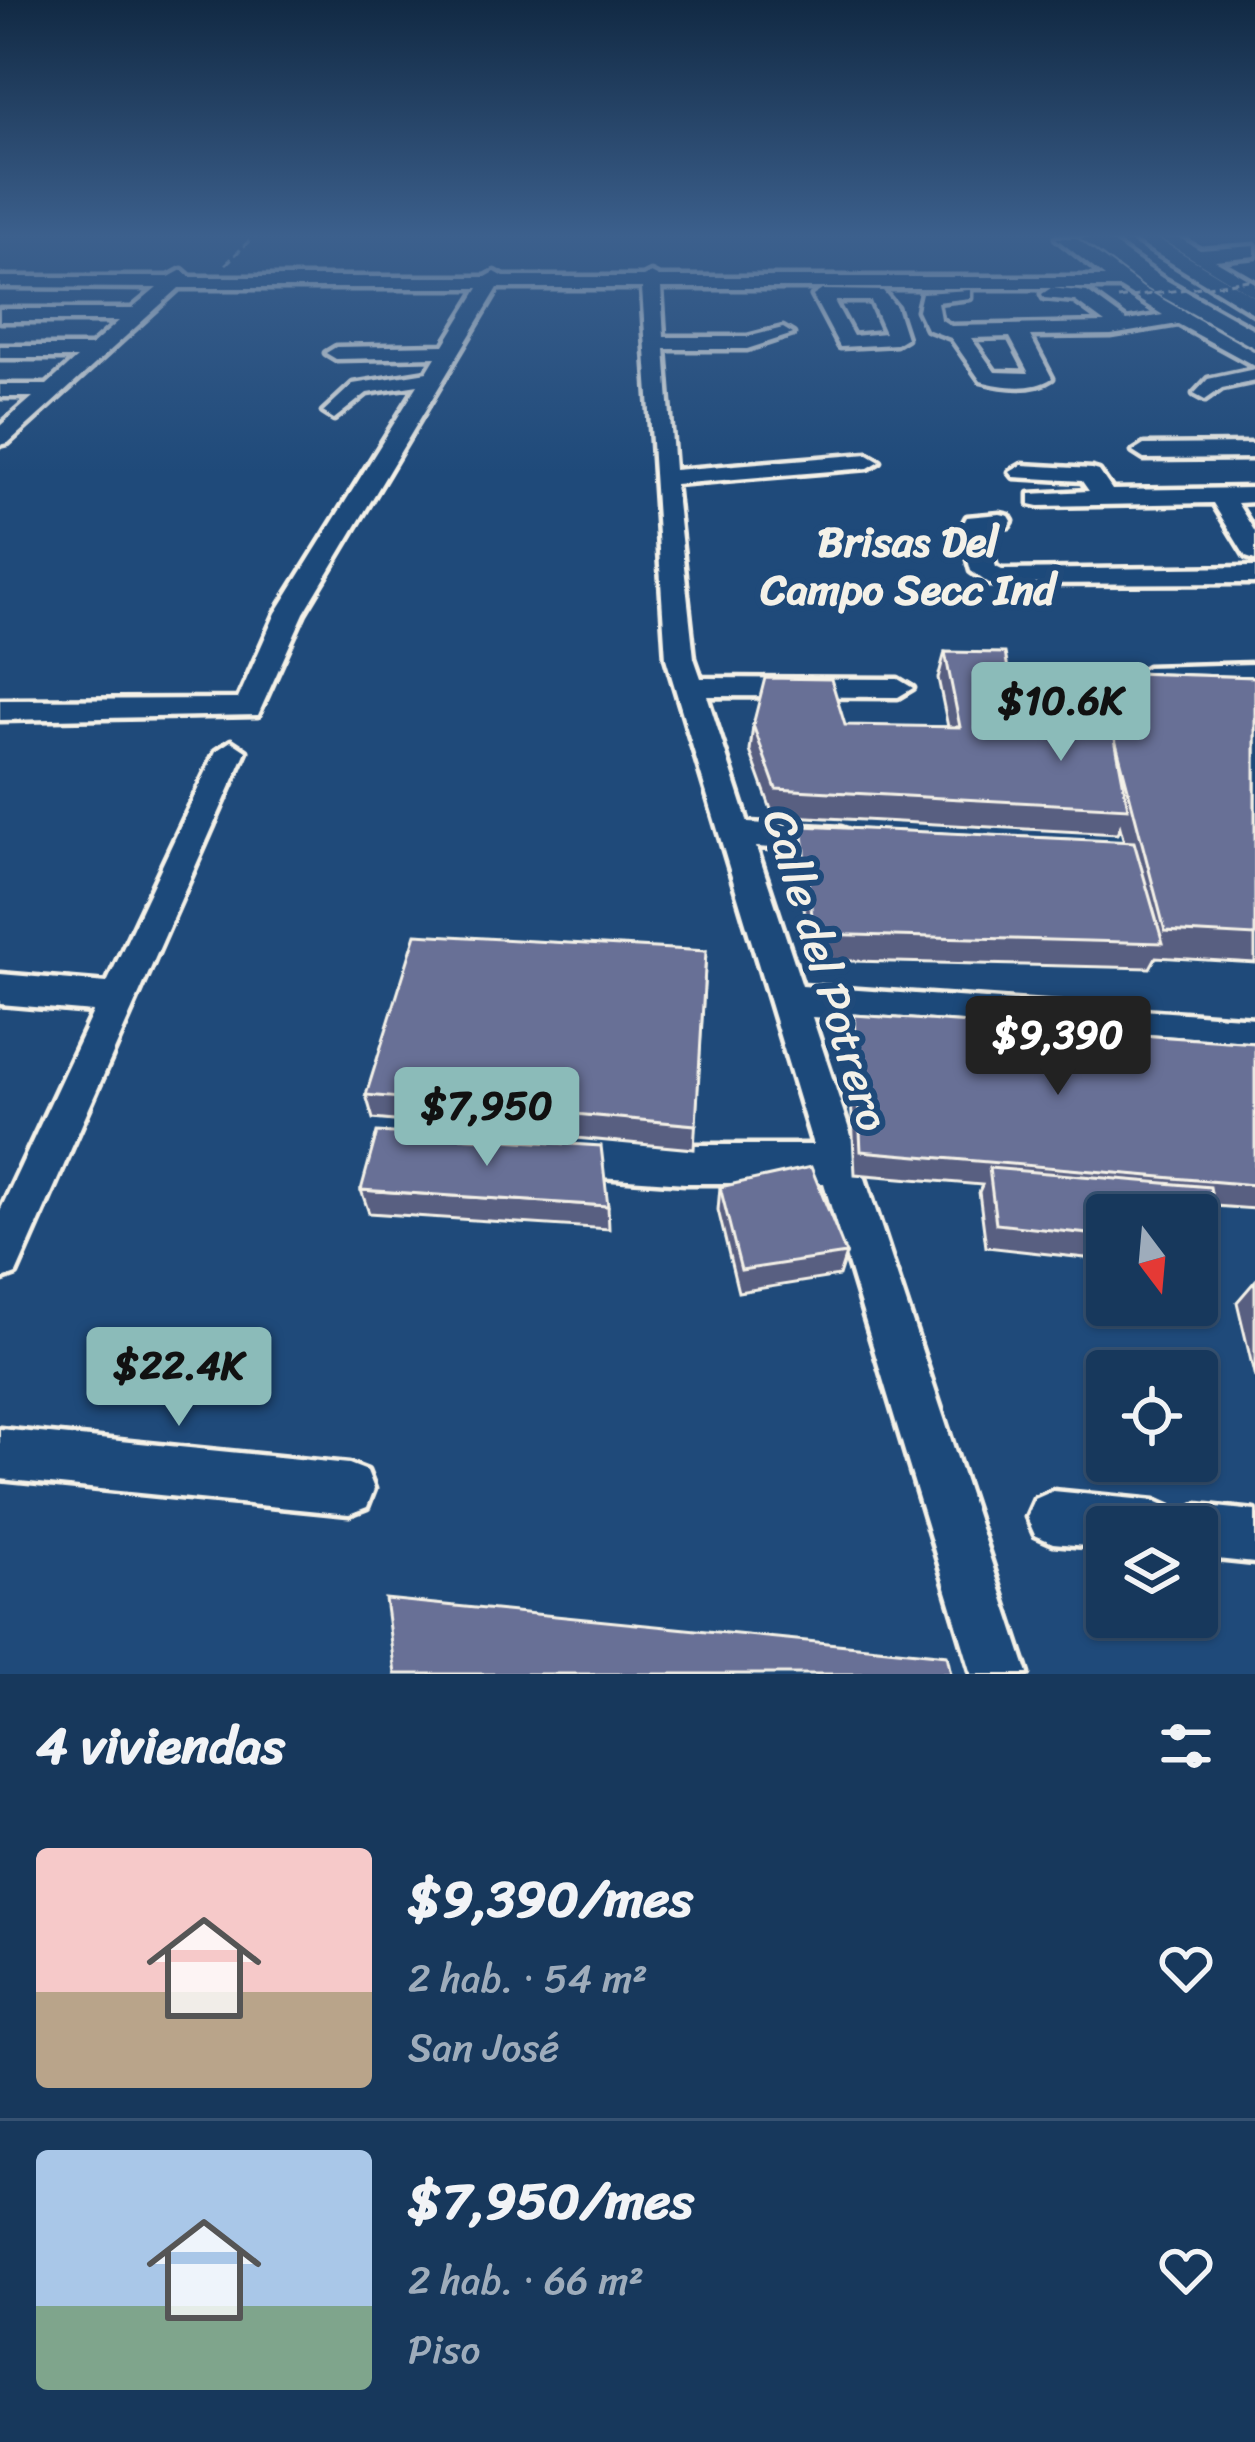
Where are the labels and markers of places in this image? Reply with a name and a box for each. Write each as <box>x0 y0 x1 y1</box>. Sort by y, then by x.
pin: $10.6K <box>963 662 1159 764</box>
pin: $9,390 <box>960 996 1156 1098</box>
pin: $7,950 <box>389 1067 585 1169</box>
pin: $22.4K <box>81 1327 277 1429</box>

